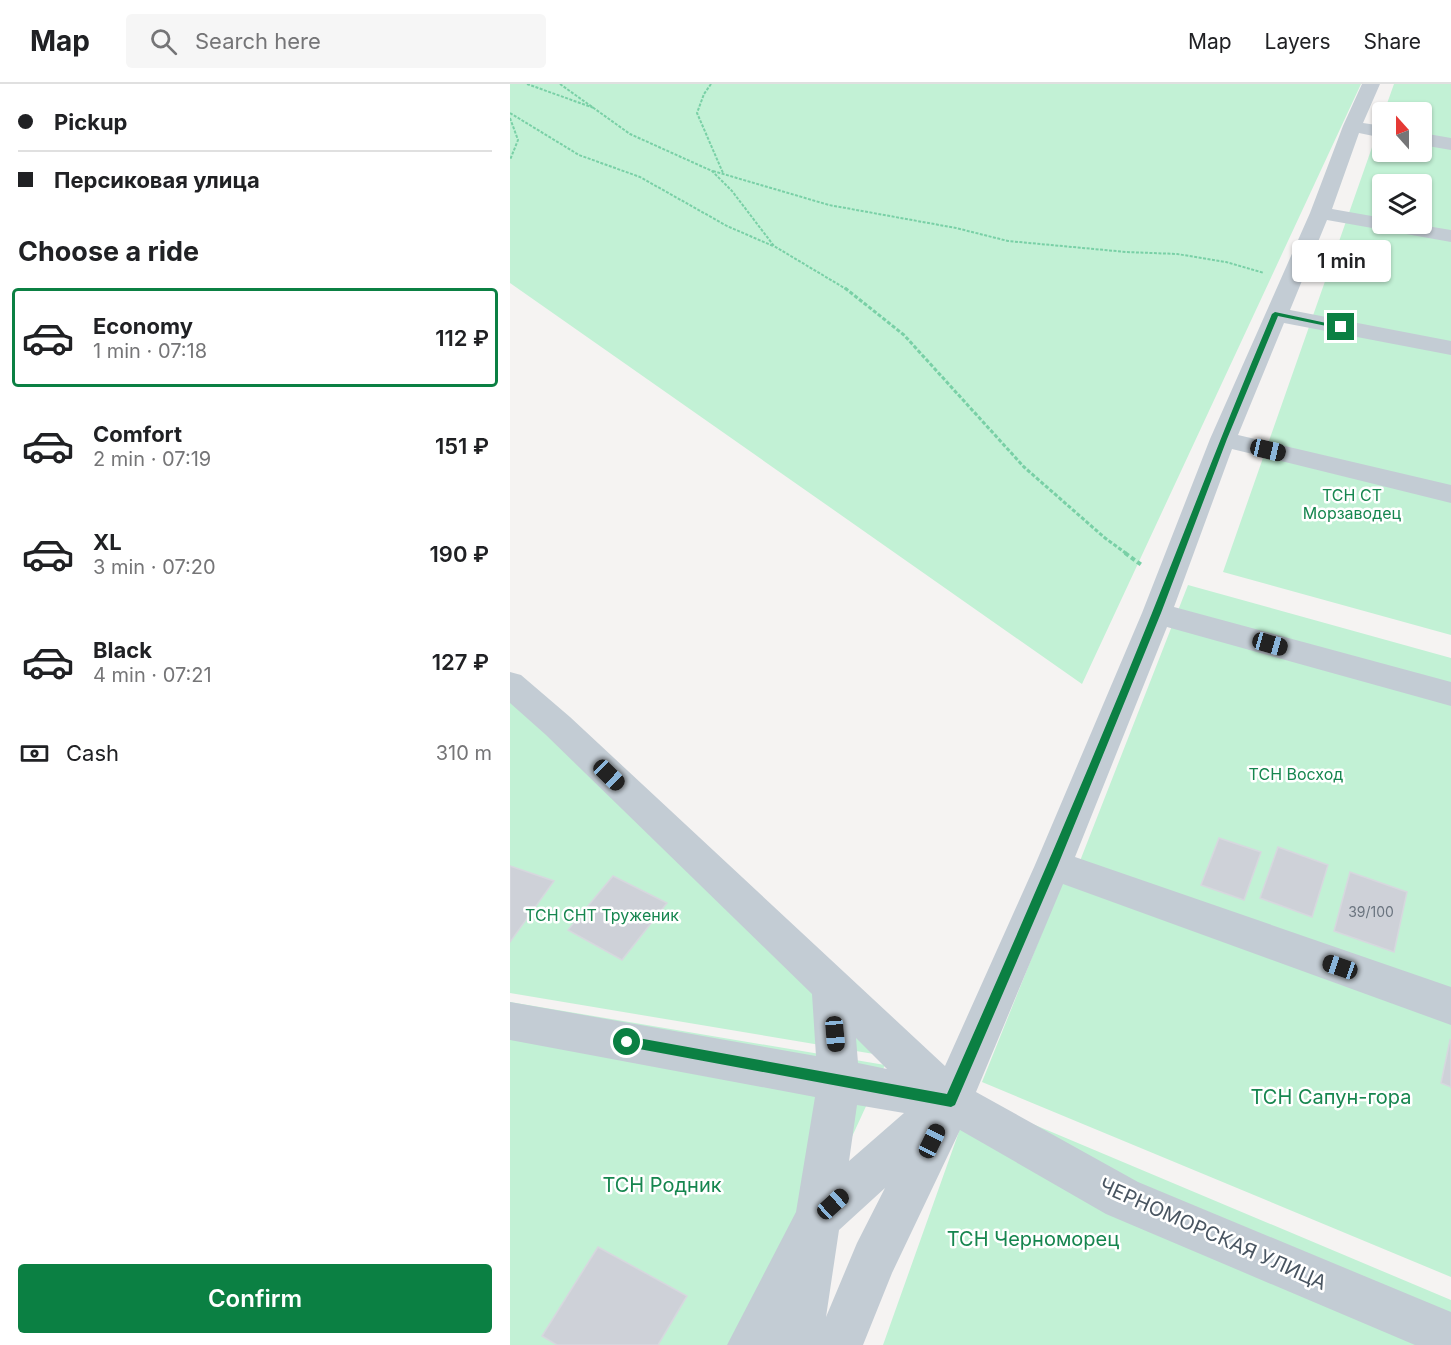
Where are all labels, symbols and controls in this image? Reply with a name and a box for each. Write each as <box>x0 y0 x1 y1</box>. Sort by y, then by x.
search box <box>126 14 546 68</box>
text: Map <box>30 24 90 58</box>
icon: search <box>147 25 180 58</box>
text: Search here <box>195 28 321 54</box>
text: Map <box>1188 29 1232 54</box>
text: Layers <box>1265 29 1331 54</box>
text: Share <box>1364 29 1421 54</box>
north arrow <box>1372 102 1432 162</box>
map controls <box>1372 102 1432 234</box>
text: Pickup <box>54 109 128 135</box>
text: Персиковая улица <box>54 167 260 193</box>
button: layers <box>1372 174 1432 234</box>
text: Choose a ride <box>18 235 199 268</box>
callout: 1 min <box>1292 240 1390 282</box>
text: 1 min <box>1317 249 1366 273</box>
icon: car <box>21 311 75 365</box>
text: Economy <box>93 313 193 339</box>
route end <box>1327 313 1354 340</box>
text: 112 ₽ <box>435 325 489 351</box>
text: 1 min · 07:18 <box>93 339 207 363</box>
icon: car <box>21 419 75 473</box>
text: Comfort <box>93 421 182 447</box>
text: 151 ₽ <box>435 433 489 459</box>
car <box>1248 437 1288 463</box>
text: 2 min · 07:19 <box>93 447 211 471</box>
park label: ТСН СТ Морзаводец <box>1303 485 1402 523</box>
icon: car <box>21 527 75 581</box>
text: XL <box>93 529 122 555</box>
text: 190 ₽ <box>430 541 489 567</box>
text: 3 min · 07:20 <box>93 555 216 579</box>
car <box>1250 630 1290 658</box>
icon: car <box>21 635 75 689</box>
text: Black <box>93 637 152 663</box>
text: 127 ₽ <box>432 649 489 675</box>
text: 4 min · 07:21 <box>93 663 212 687</box>
icon: cash <box>18 737 51 770</box>
text: Cash <box>66 740 119 766</box>
text: 310 m <box>436 741 492 765</box>
car <box>590 756 628 794</box>
park label: ТСН Восход <box>1249 764 1343 784</box>
house number: 39/100 <box>1348 903 1394 920</box>
park label: ТСН СНТ Труженик <box>525 905 679 925</box>
car <box>1320 953 1360 981</box>
car <box>824 1015 846 1053</box>
route start <box>613 1028 640 1055</box>
park label: ТСН Сапун-гора <box>1250 1085 1412 1109</box>
car <box>916 1121 948 1161</box>
park label: ТСН Родник <box>602 1173 722 1197</box>
street label: ЧЕРНОМОРСКАЯ УЛИЦА <box>1096 1173 1331 1295</box>
car <box>814 1185 852 1223</box>
park label: ТСН Черноморец <box>947 1227 1119 1251</box>
button: Confirm <box>18 1264 492 1333</box>

